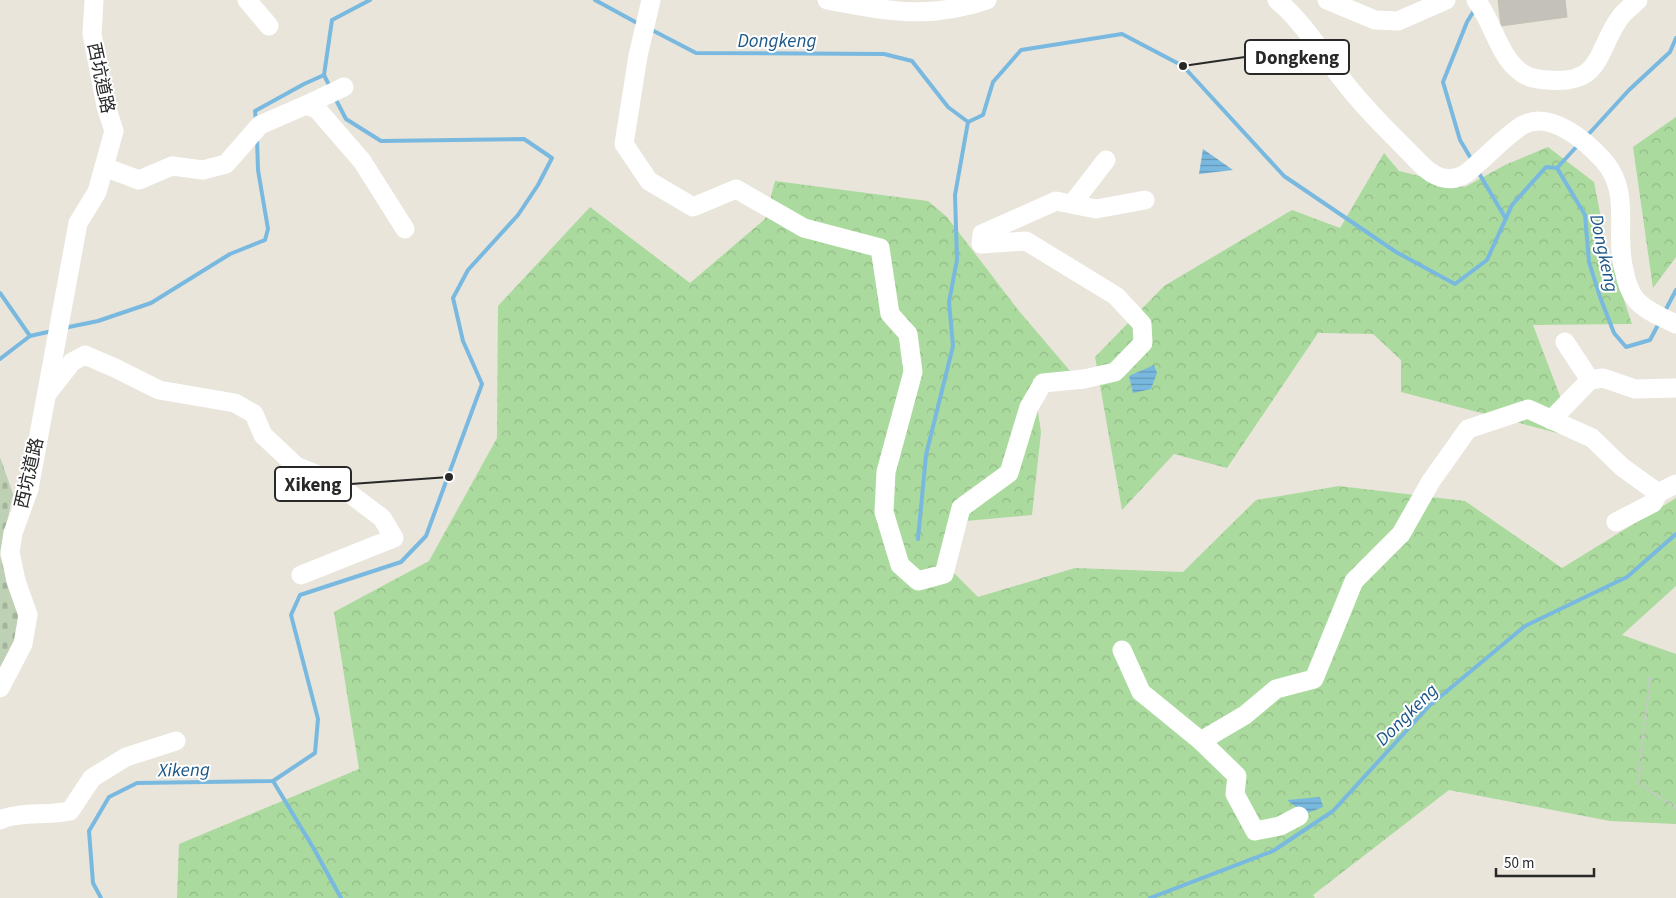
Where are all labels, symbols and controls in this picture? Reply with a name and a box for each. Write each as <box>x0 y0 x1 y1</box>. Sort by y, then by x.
water label: Dongkeng <box>738 28 816 55</box>
street label: 西坑道路 <box>81 40 120 116</box>
callout: Dongkeng <box>1245 40 1349 74</box>
text: Dongkeng <box>1255 45 1339 72</box>
water label: Dongkeng <box>1582 212 1625 295</box>
street label: 西坑道路 <box>9 435 50 511</box>
callout: Xikeng <box>275 467 351 501</box>
text: Xikeng <box>285 472 341 499</box>
water label: Dongkeng <box>1370 678 1445 753</box>
water label: Xikeng <box>157 757 210 784</box>
scale bar <box>1496 846 1594 878</box>
text: 50 m <box>1504 853 1534 874</box>

